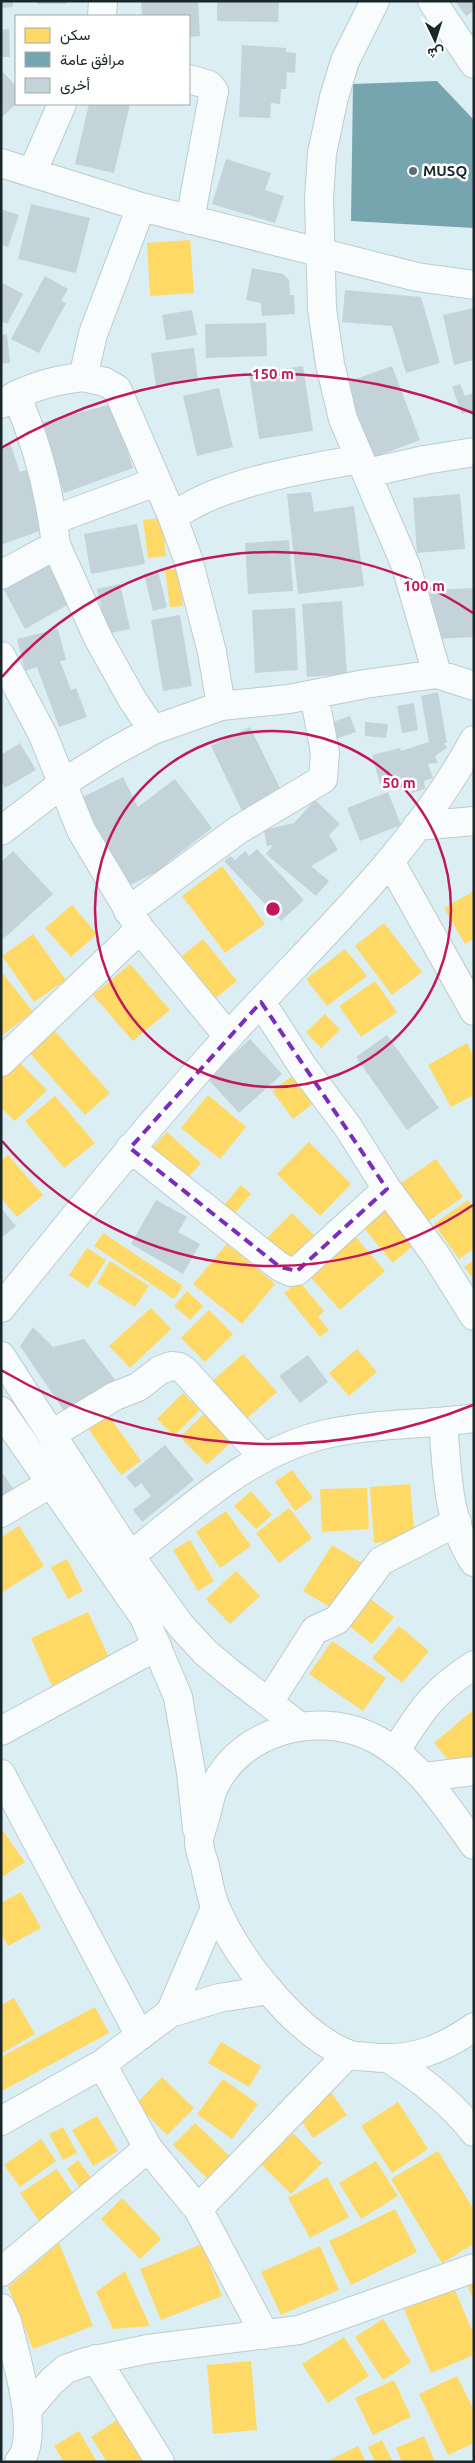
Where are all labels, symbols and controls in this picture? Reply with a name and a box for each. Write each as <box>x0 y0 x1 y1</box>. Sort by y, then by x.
legend <box>15 15 190 105</box>
north arrow <box>410 15 460 65</box>
text: سكن <box>60 26 90 45</box>
text: ش <box>427 43 445 62</box>
text: مرافق عامة <box>60 51 124 70</box>
text: أخرى <box>60 76 90 95</box>
place label: MUSQ <box>423 162 467 179</box>
marker: MUSQ <box>407 165 419 177</box>
text: 150 m <box>252 365 294 382</box>
text: 100 m <box>403 577 445 594</box>
text: 50 m <box>382 774 416 791</box>
centre of rings <box>264 900 282 918</box>

